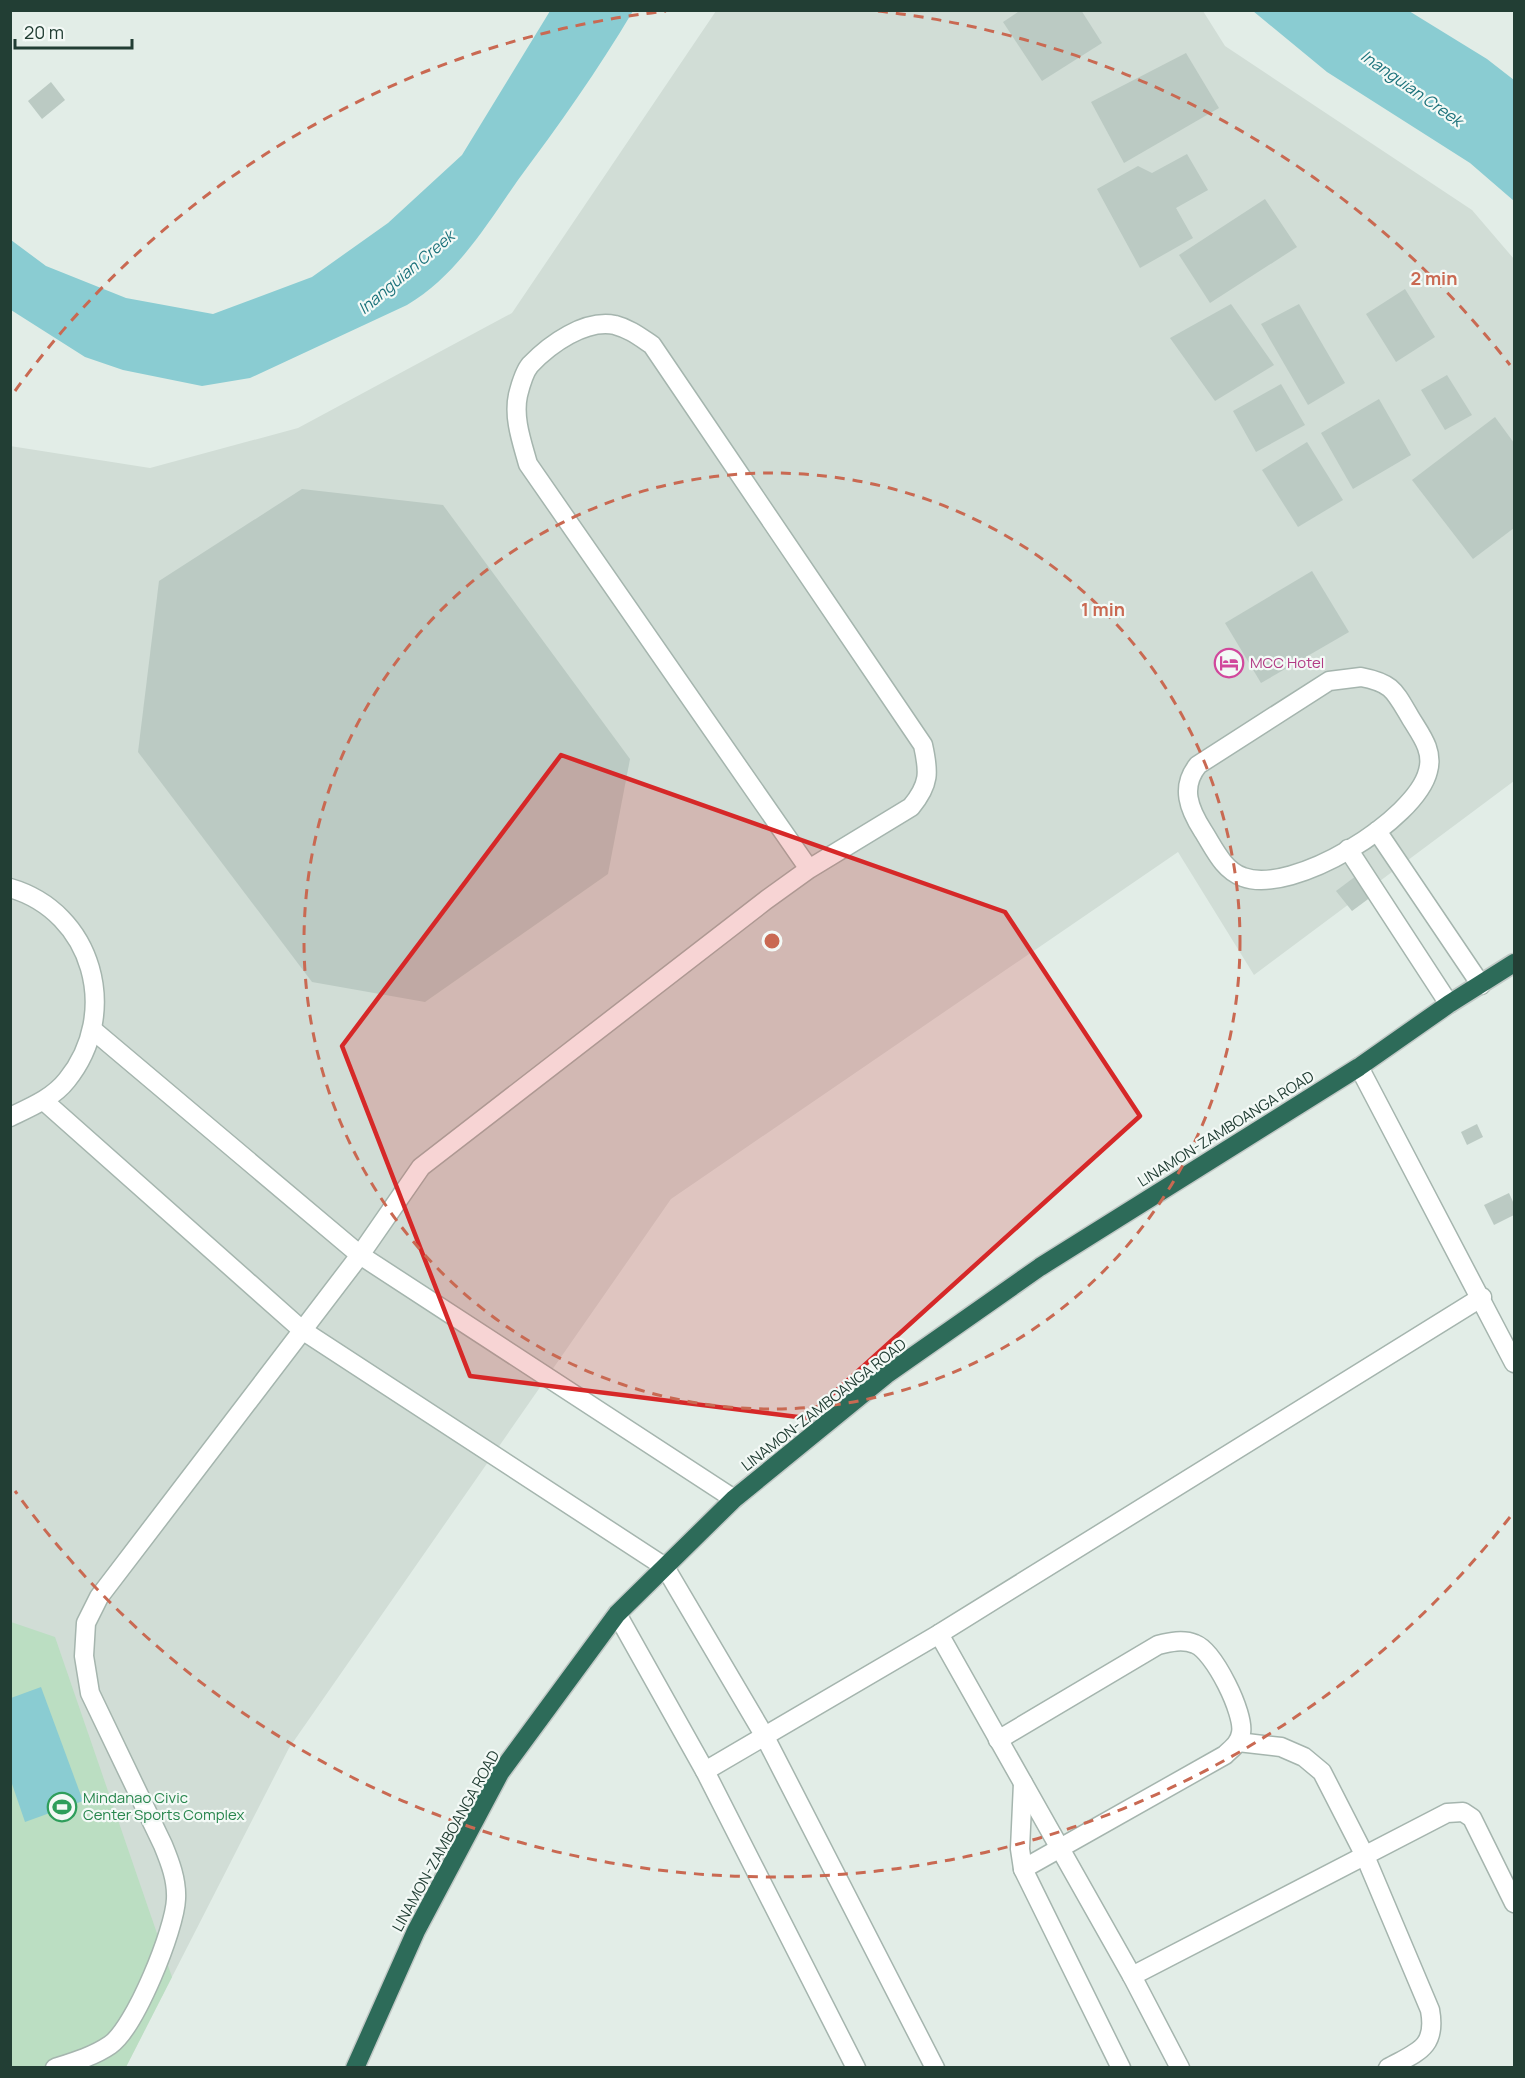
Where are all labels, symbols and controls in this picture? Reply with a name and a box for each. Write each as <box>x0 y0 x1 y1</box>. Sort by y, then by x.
scale bar <box>15 12 132 50</box>
text: 20 m <box>24 20 64 44</box>
water label: Inanguian Creek <box>1357 45 1469 133</box>
water label: Inanguian Creek <box>353 224 460 319</box>
text: 2 min <box>1411 266 1457 290</box>
text: 1 min <box>1081 597 1125 621</box>
hotel icon: MCC Hotel <box>1213 647 1245 679</box>
place label: MCC Hotel <box>1250 652 1324 673</box>
centre of rings <box>762 931 782 951</box>
street label: LINAMON-ZAMBOANGA ROAD <box>1134 1066 1318 1192</box>
street label: LINAMON-ZAMBOANGA ROAD <box>737 1333 911 1476</box>
street label: LINAMON-ZAMBOANGA ROAD <box>387 1746 504 1935</box>
place label: Mindanao Civic Center Sports Complex <box>83 1787 245 1825</box>
sports icon: Mindanao Civic Center Sports Complex <box>46 1791 78 1823</box>

